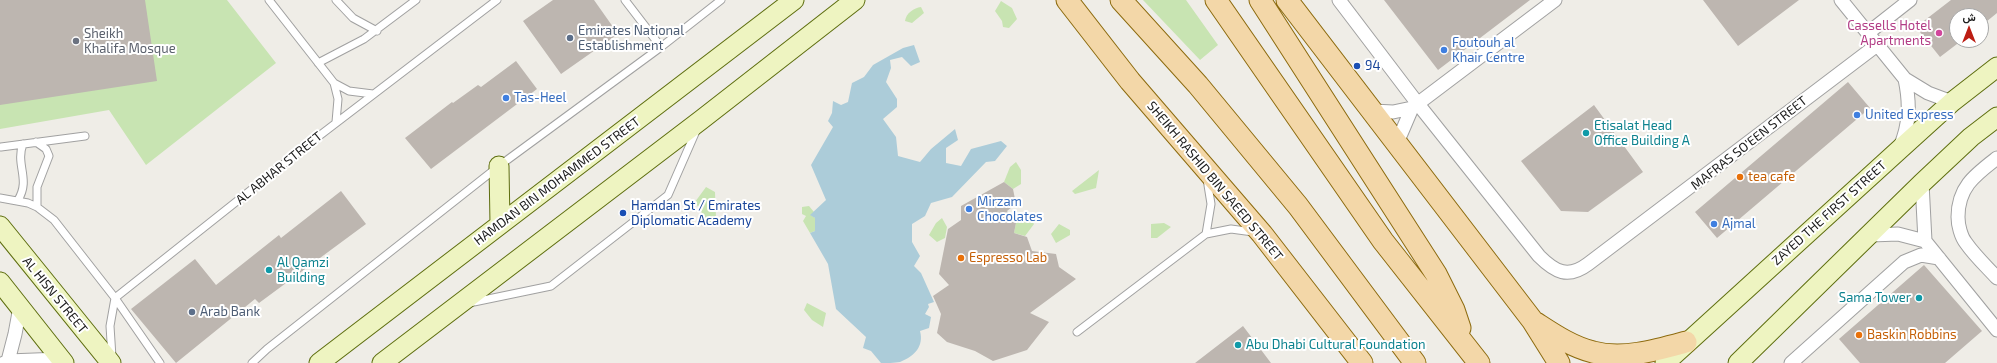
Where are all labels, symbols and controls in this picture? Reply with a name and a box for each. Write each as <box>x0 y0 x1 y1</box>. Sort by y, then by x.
north arrow <box>1949 8 1989 48</box>
text: ش <box>1962 10 1976 23</box>
place label: Cassells Hotel Apartments <box>1847 18 1931 49</box>
place label: Emirates National Establishment <box>578 23 684 54</box>
place label: Sheikh Khalifa Mosque <box>84 26 176 57</box>
marker: Cassells Hotel Apartments <box>1934 28 1944 38</box>
marker: Emirates National Establishment <box>565 33 575 43</box>
place label: Foutouh al Khair Centre <box>1452 35 1525 66</box>
marker: Sheikh Khalifa Mosque <box>71 36 81 46</box>
marker: Foutouh al Khair Centre <box>1439 45 1449 55</box>
place label: 94 <box>1365 58 1380 74</box>
marker: 94 <box>1352 61 1362 71</box>
place label: Tas-Heel <box>514 90 566 106</box>
marker: Tas-Heel <box>501 93 511 103</box>
street label: MAFRAS SO'EEN STREET <box>1688 93 1810 193</box>
street label: SHEIKH RASHID BIN SAEED STREET <box>1144 98 1286 264</box>
place label: United Express <box>1865 107 1954 123</box>
marker: United Express <box>1852 110 1862 120</box>
street label: HAMDAN BIN MOHAMMED STREET <box>471 113 643 249</box>
place label: Etisalat Head Office Building A <box>1594 118 1690 149</box>
street label: AL ABHAR STREET <box>233 128 325 208</box>
marker: Etisalat Head Office Building A <box>1581 128 1591 138</box>
street label: ZAYED THE FIRST STREET <box>1769 158 1889 268</box>
place label: tea cafe <box>1748 169 1795 185</box>
marker: tea cafe <box>1735 172 1745 182</box>
place label: Mirzam Chocolates <box>977 194 1043 225</box>
place label: Hamdan St / Emirates Diplomatic Academy <box>631 198 761 229</box>
marker: Mirzam Chocolates <box>964 204 974 214</box>
marker: Hamdan St / Emirates Diplomatic Academy <box>618 208 628 218</box>
place label: Ajmal <box>1722 216 1756 232</box>
marker: Ajmal <box>1709 219 1719 229</box>
place label: Espresso Lab <box>969 250 1047 266</box>
marker: Espresso Lab <box>956 253 966 263</box>
street label: AL HISN STREET <box>19 254 91 336</box>
place label: Al Qamzi Building <box>277 255 329 286</box>
marker: Al Qamzi Building <box>264 265 274 275</box>
place label: Sama Tower <box>1839 290 1911 306</box>
marker: Sama Tower <box>1914 293 1924 303</box>
place label: Arab Bank <box>200 304 260 320</box>
marker: Arab Bank <box>187 307 197 317</box>
place label: Baskin Robbins <box>1867 327 1957 343</box>
marker: Baskin Robbins <box>1854 330 1864 340</box>
place label: Abu Dhabi Cultural Foundation <box>1246 337 1426 353</box>
marker: Abu Dhabi Cultural Foundation <box>1233 340 1243 350</box>

